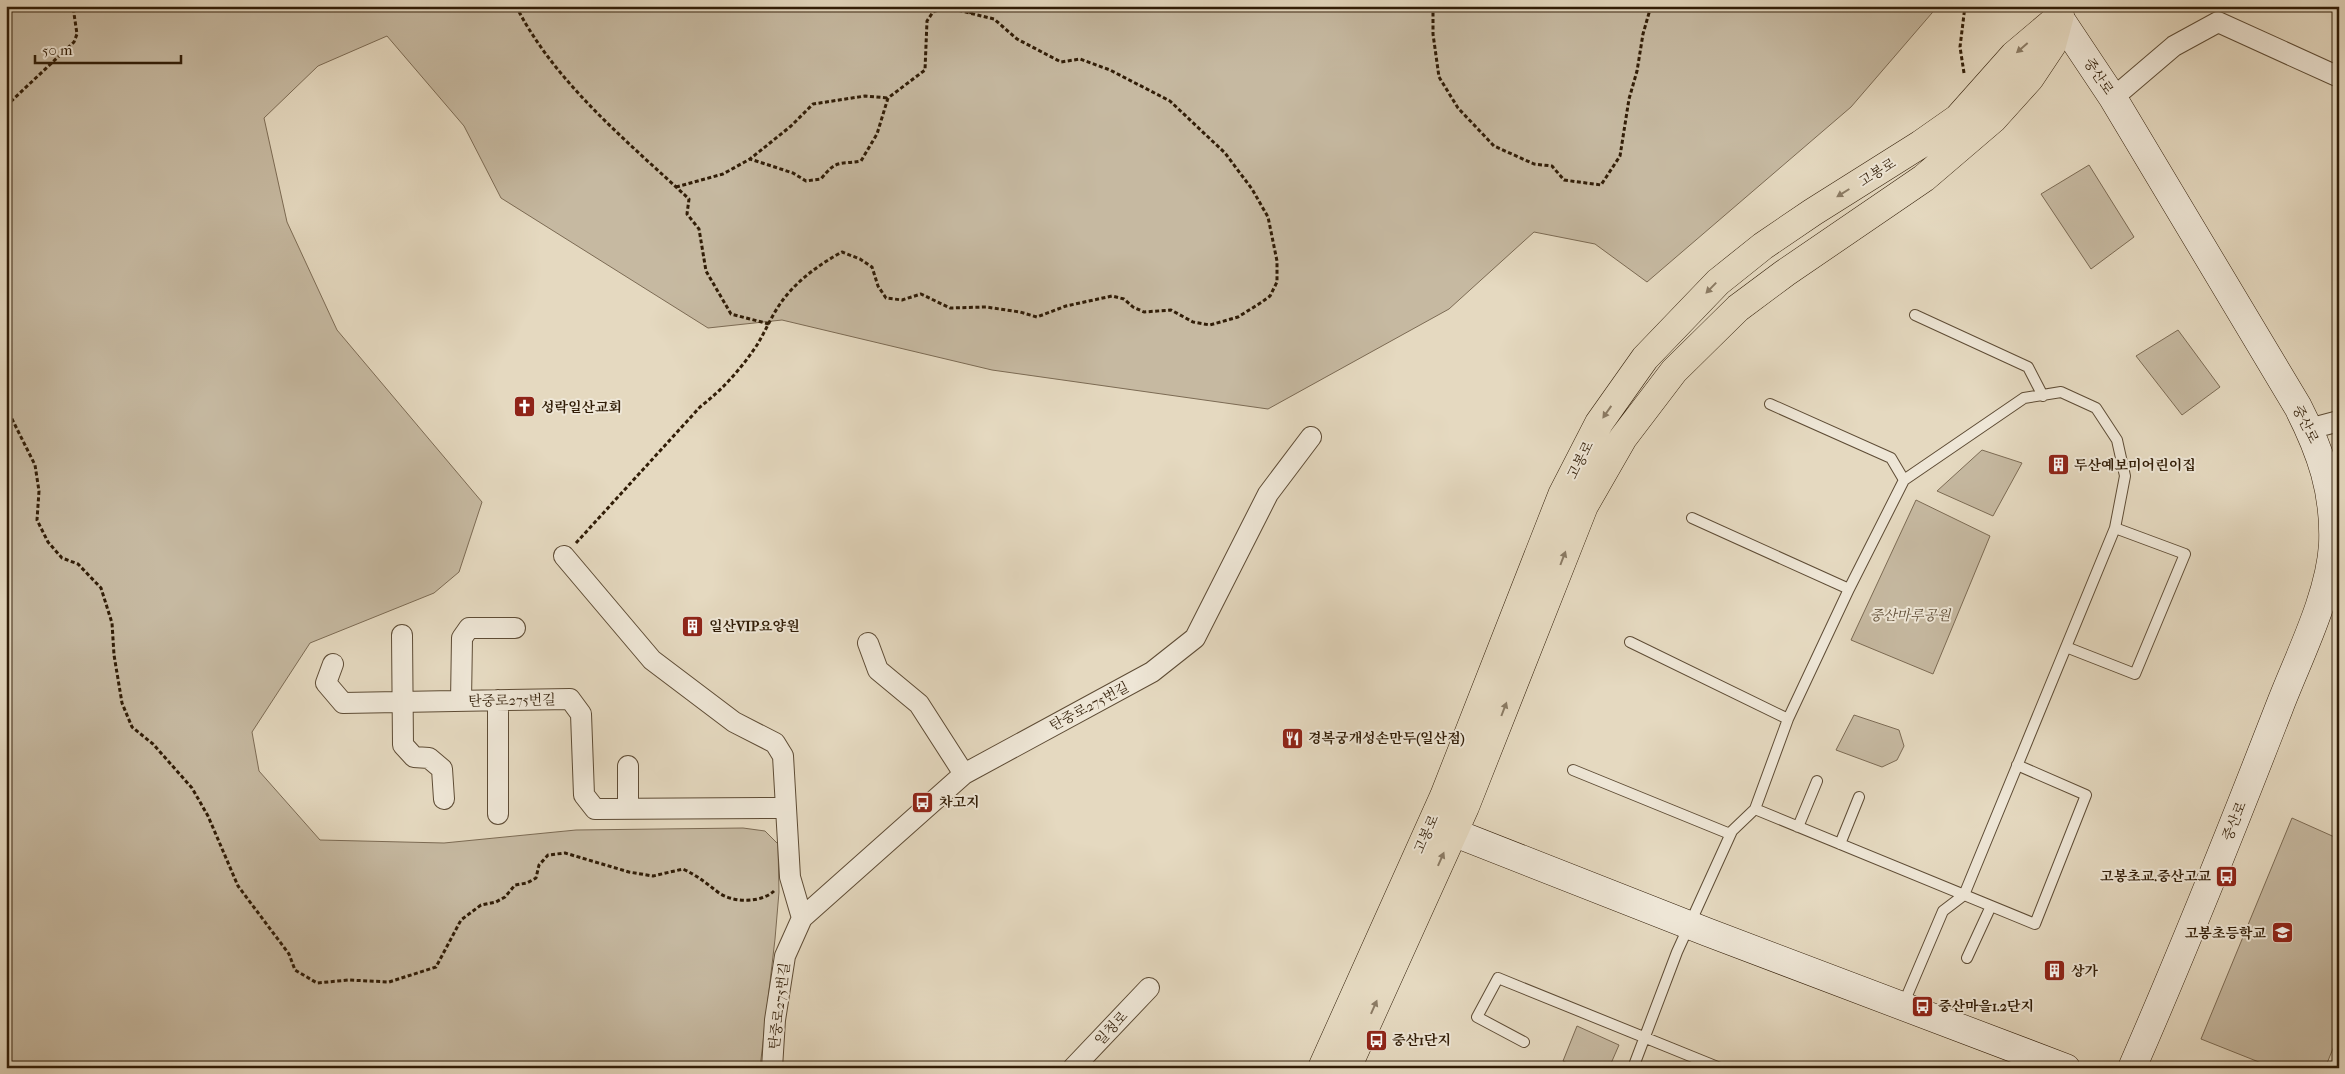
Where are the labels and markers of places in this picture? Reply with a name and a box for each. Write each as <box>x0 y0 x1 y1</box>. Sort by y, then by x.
church icon: 성락일산교회 <box>513 395 537 419</box>
place label: 성락일산교회 <box>541 399 622 416</box>
building icon: 두산예보미어린이집 <box>2046 453 2070 477</box>
place label: 두산예보미어린이집 <box>2074 457 2196 474</box>
building icon: 일산VIP요양원 <box>681 614 705 638</box>
place label: 일산VIP요양원 <box>709 618 800 635</box>
restaurant icon: 경복궁개성손만두(일산점) <box>1280 726 1304 750</box>
place label: 경복궁개성손만두(일산점) <box>1308 730 1465 747</box>
bus stop icon: 차고지 <box>911 790 935 814</box>
place label: 차고지 <box>939 794 980 811</box>
bus stop icon: 고봉초교.중산고교 <box>2215 864 2239 888</box>
place label: 고봉초교.중산고교 <box>2100 868 2211 885</box>
school or university icon: 고봉초등학교 <box>2270 921 2294 945</box>
place label: 고봉초등학교 <box>2185 925 2266 942</box>
building icon: 상가 <box>2043 959 2067 983</box>
place label: 상가 <box>2071 963 2099 980</box>
bus stop icon: 중산마을1.2단지 <box>1910 994 1934 1018</box>
place label: 중산마을1.2단지 <box>1938 998 2034 1015</box>
bus stop icon: 중산1단지 <box>1364 1028 1388 1052</box>
place label: 중산1단지 <box>1392 1032 1451 1049</box>

